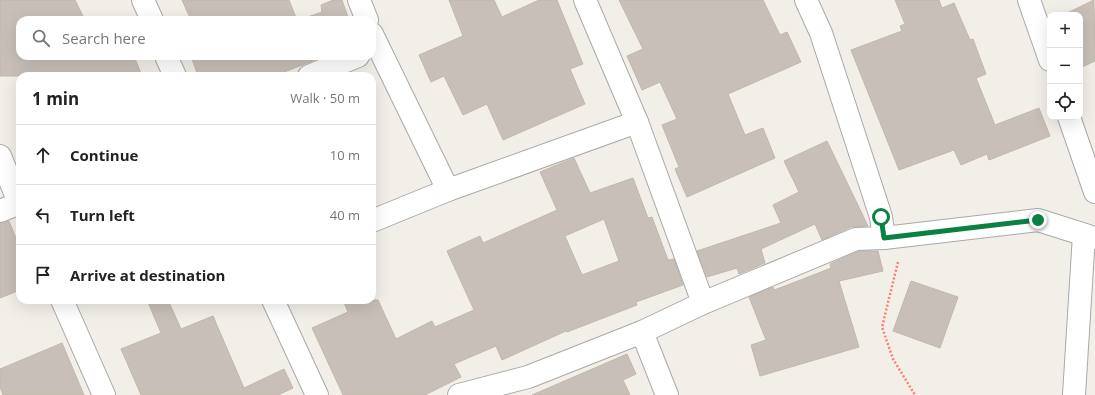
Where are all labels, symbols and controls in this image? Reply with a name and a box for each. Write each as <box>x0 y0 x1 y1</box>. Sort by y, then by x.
map controls <box>1047 12 1083 120</box>
button: + <box>1047 12 1083 48</box>
search box <box>16 16 376 60</box>
icon: search <box>30 27 52 49</box>
text: Search here <box>62 28 146 48</box>
button: − <box>1047 48 1083 84</box>
button: locate <box>1047 84 1083 120</box>
text: 1 min <box>32 87 79 110</box>
text: Walk · 50 m <box>290 89 360 107</box>
icon: ahead <box>32 144 54 166</box>
text: Continue <box>70 145 138 165</box>
text: 10 m <box>330 146 360 164</box>
icon: left <box>32 204 54 226</box>
text: Turn left <box>70 205 135 225</box>
text: 40 m <box>330 206 360 224</box>
route start <box>872 208 890 226</box>
route end <box>1029 211 1047 229</box>
icon: arrive <box>32 264 54 286</box>
text: Arrive at destination <box>70 265 225 285</box>

